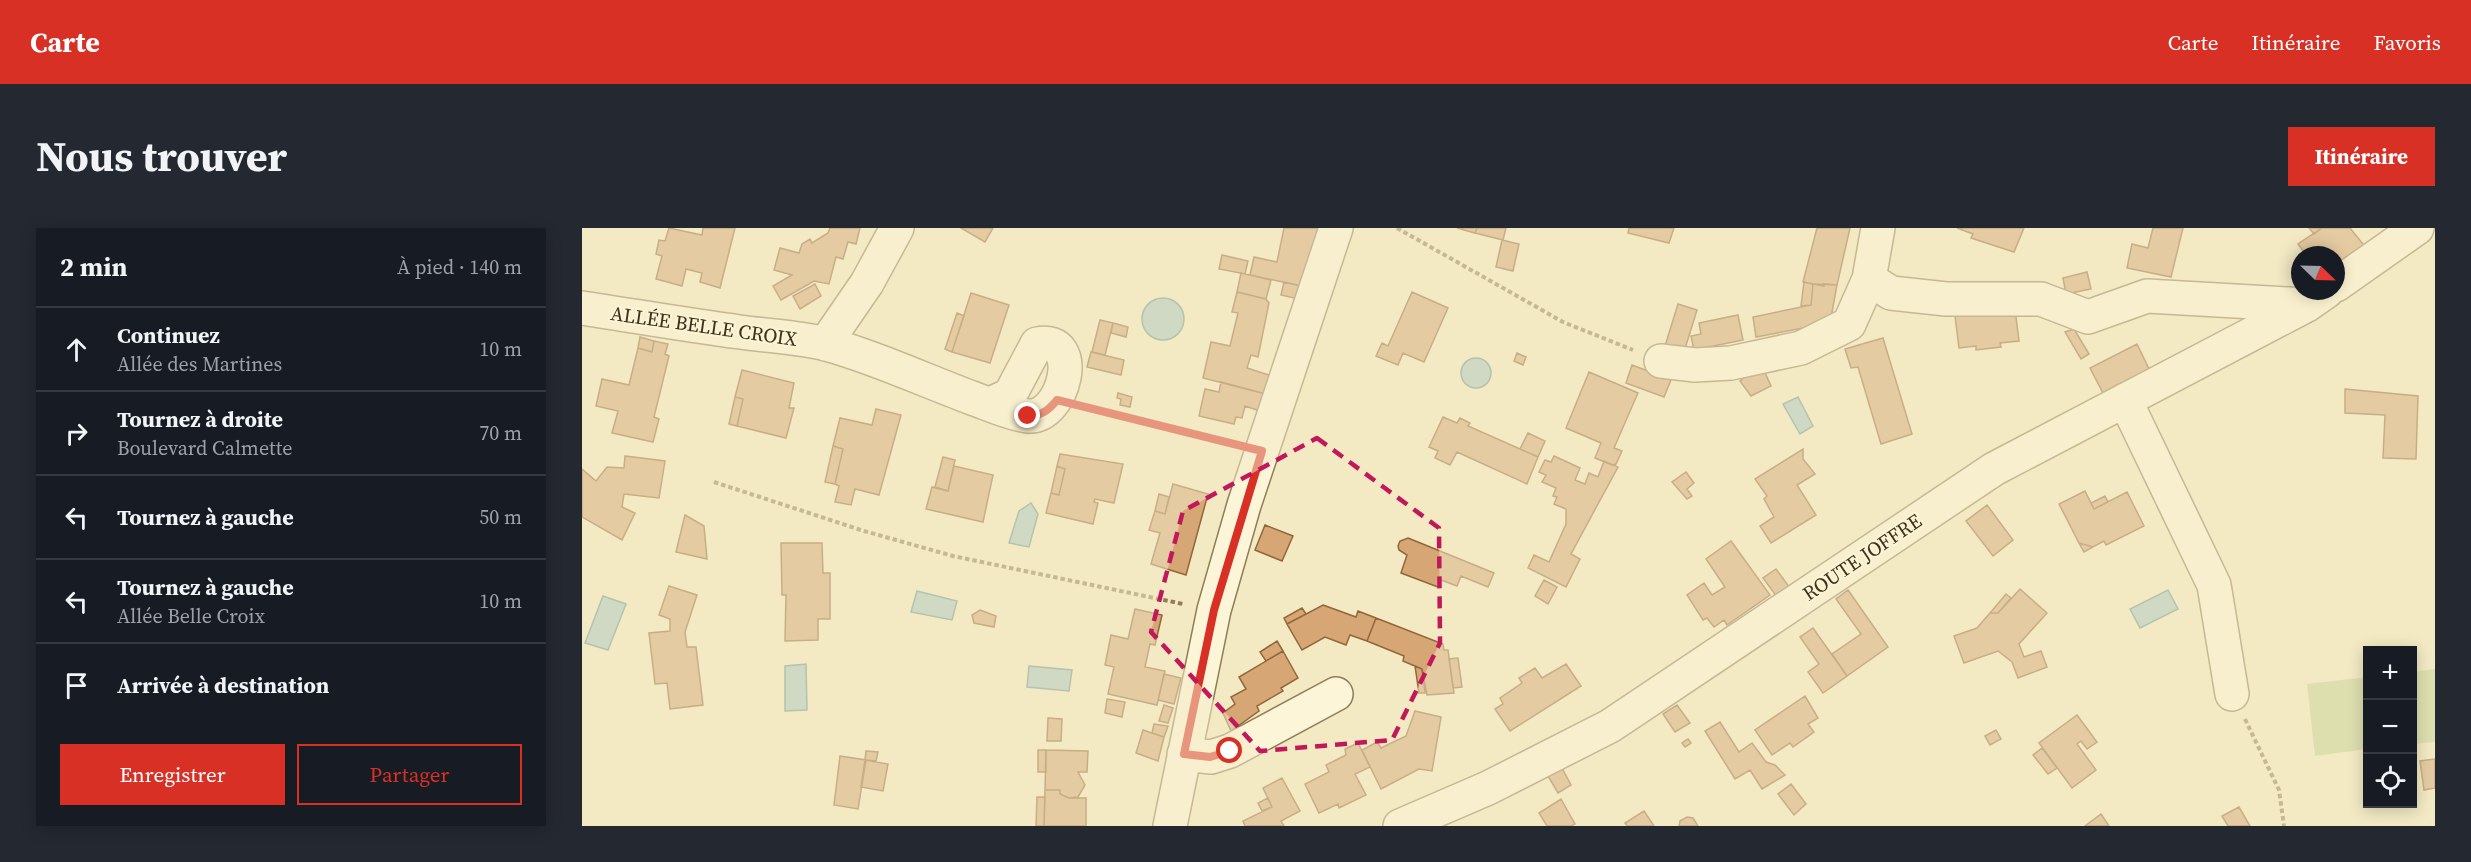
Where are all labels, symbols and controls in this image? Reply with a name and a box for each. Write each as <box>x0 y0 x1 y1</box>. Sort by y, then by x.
text: Carte <box>30 23 100 61</box>
text: Carte <box>2168 28 2218 57</box>
text: Itinéraire <box>2251 28 2340 57</box>
text: Favoris <box>2373 28 2441 57</box>
text: Nous trouver <box>36 127 287 185</box>
button: Itinéraire <box>2288 127 2435 186</box>
north arrow <box>2291 246 2345 300</box>
text: 2 min <box>60 249 127 285</box>
text: À pied · 140 m <box>397 253 522 281</box>
street label: ALLÉE BELLE CROIX <box>609 299 799 353</box>
text: Continuez <box>117 320 220 350</box>
icon: ahead <box>60 333 93 366</box>
text: 10 m <box>479 335 522 363</box>
text: Allée des Martines <box>117 350 282 378</box>
route end <box>1014 402 1040 428</box>
text: Tournez à droite <box>117 404 283 434</box>
icon: right <box>60 417 93 450</box>
text: 70 m <box>479 419 522 447</box>
text: Boulevard Calmette <box>117 434 292 462</box>
icon: left <box>60 501 93 534</box>
text: Tournez à gauche <box>117 502 294 532</box>
text: 50 m <box>479 503 522 531</box>
street label: ROUTE JOFFRE <box>1797 507 1927 607</box>
text: Tournez à gauche <box>117 572 294 602</box>
icon: left <box>60 585 93 618</box>
text: 10 m <box>479 587 522 615</box>
text: Allée Belle Croix <box>117 602 265 630</box>
map controls <box>2363 646 2417 808</box>
button: + <box>2363 646 2417 700</box>
icon: arrive <box>60 669 93 702</box>
text: Arrivée à destination <box>117 670 329 700</box>
button: − <box>2363 700 2417 754</box>
route start <box>1216 737 1242 763</box>
button: Enregistrer <box>60 744 285 805</box>
button: Partager <box>297 744 522 805</box>
button: locate <box>2363 754 2417 808</box>

